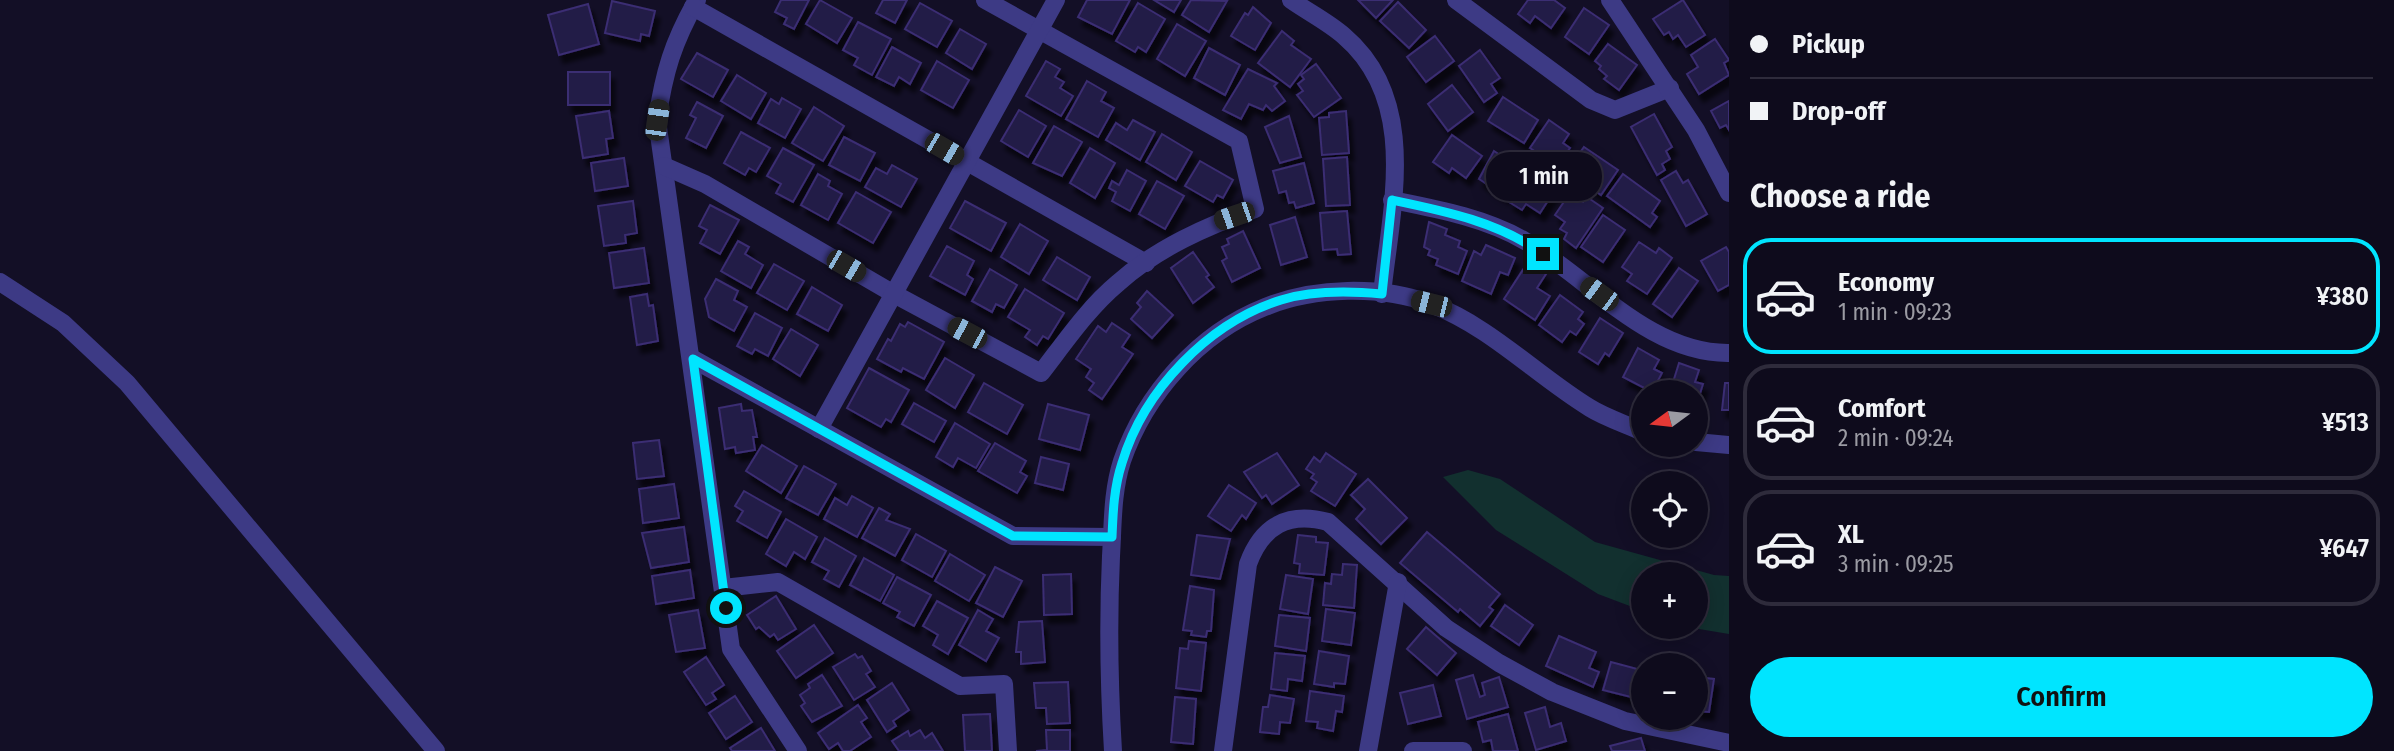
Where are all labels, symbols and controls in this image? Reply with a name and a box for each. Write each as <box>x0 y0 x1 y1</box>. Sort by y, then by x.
text: Pickup <box>1792 29 1865 60</box>
text: Drop-off <box>1792 96 1885 127</box>
car <box>644 98 671 142</box>
car <box>921 129 968 169</box>
callout: 1 min <box>1485 152 1601 202</box>
text: 1 min <box>1519 162 1569 190</box>
text: Choose a ride <box>1750 177 1931 215</box>
car <box>1211 199 1258 233</box>
route end <box>1527 238 1559 270</box>
car <box>823 246 870 286</box>
icon: car <box>1754 265 1817 328</box>
text: Economy <box>1838 267 1934 298</box>
car <box>1576 273 1623 315</box>
text: ¥380 <box>2316 281 2369 312</box>
car <box>1409 289 1454 319</box>
text: 1 min · 09:23 <box>1838 298 1952 326</box>
car <box>944 314 991 352</box>
north arrow <box>1631 380 1708 457</box>
map controls <box>1631 380 1708 730</box>
icon: car <box>1754 391 1817 454</box>
text: Comfort <box>1838 393 1926 424</box>
text: ¥513 <box>2322 407 2369 438</box>
text: 2 min · 09:24 <box>1838 424 1954 452</box>
button: locate <box>1631 471 1708 548</box>
icon: car <box>1754 517 1817 580</box>
text: XL <box>1838 519 1864 550</box>
text: ¥647 <box>2320 533 2369 564</box>
text: 3 min · 09:25 <box>1838 550 1954 578</box>
button: + <box>1631 562 1708 639</box>
route start <box>710 592 742 624</box>
button: − <box>1631 653 1708 730</box>
button: Confirm <box>1750 657 2373 737</box>

